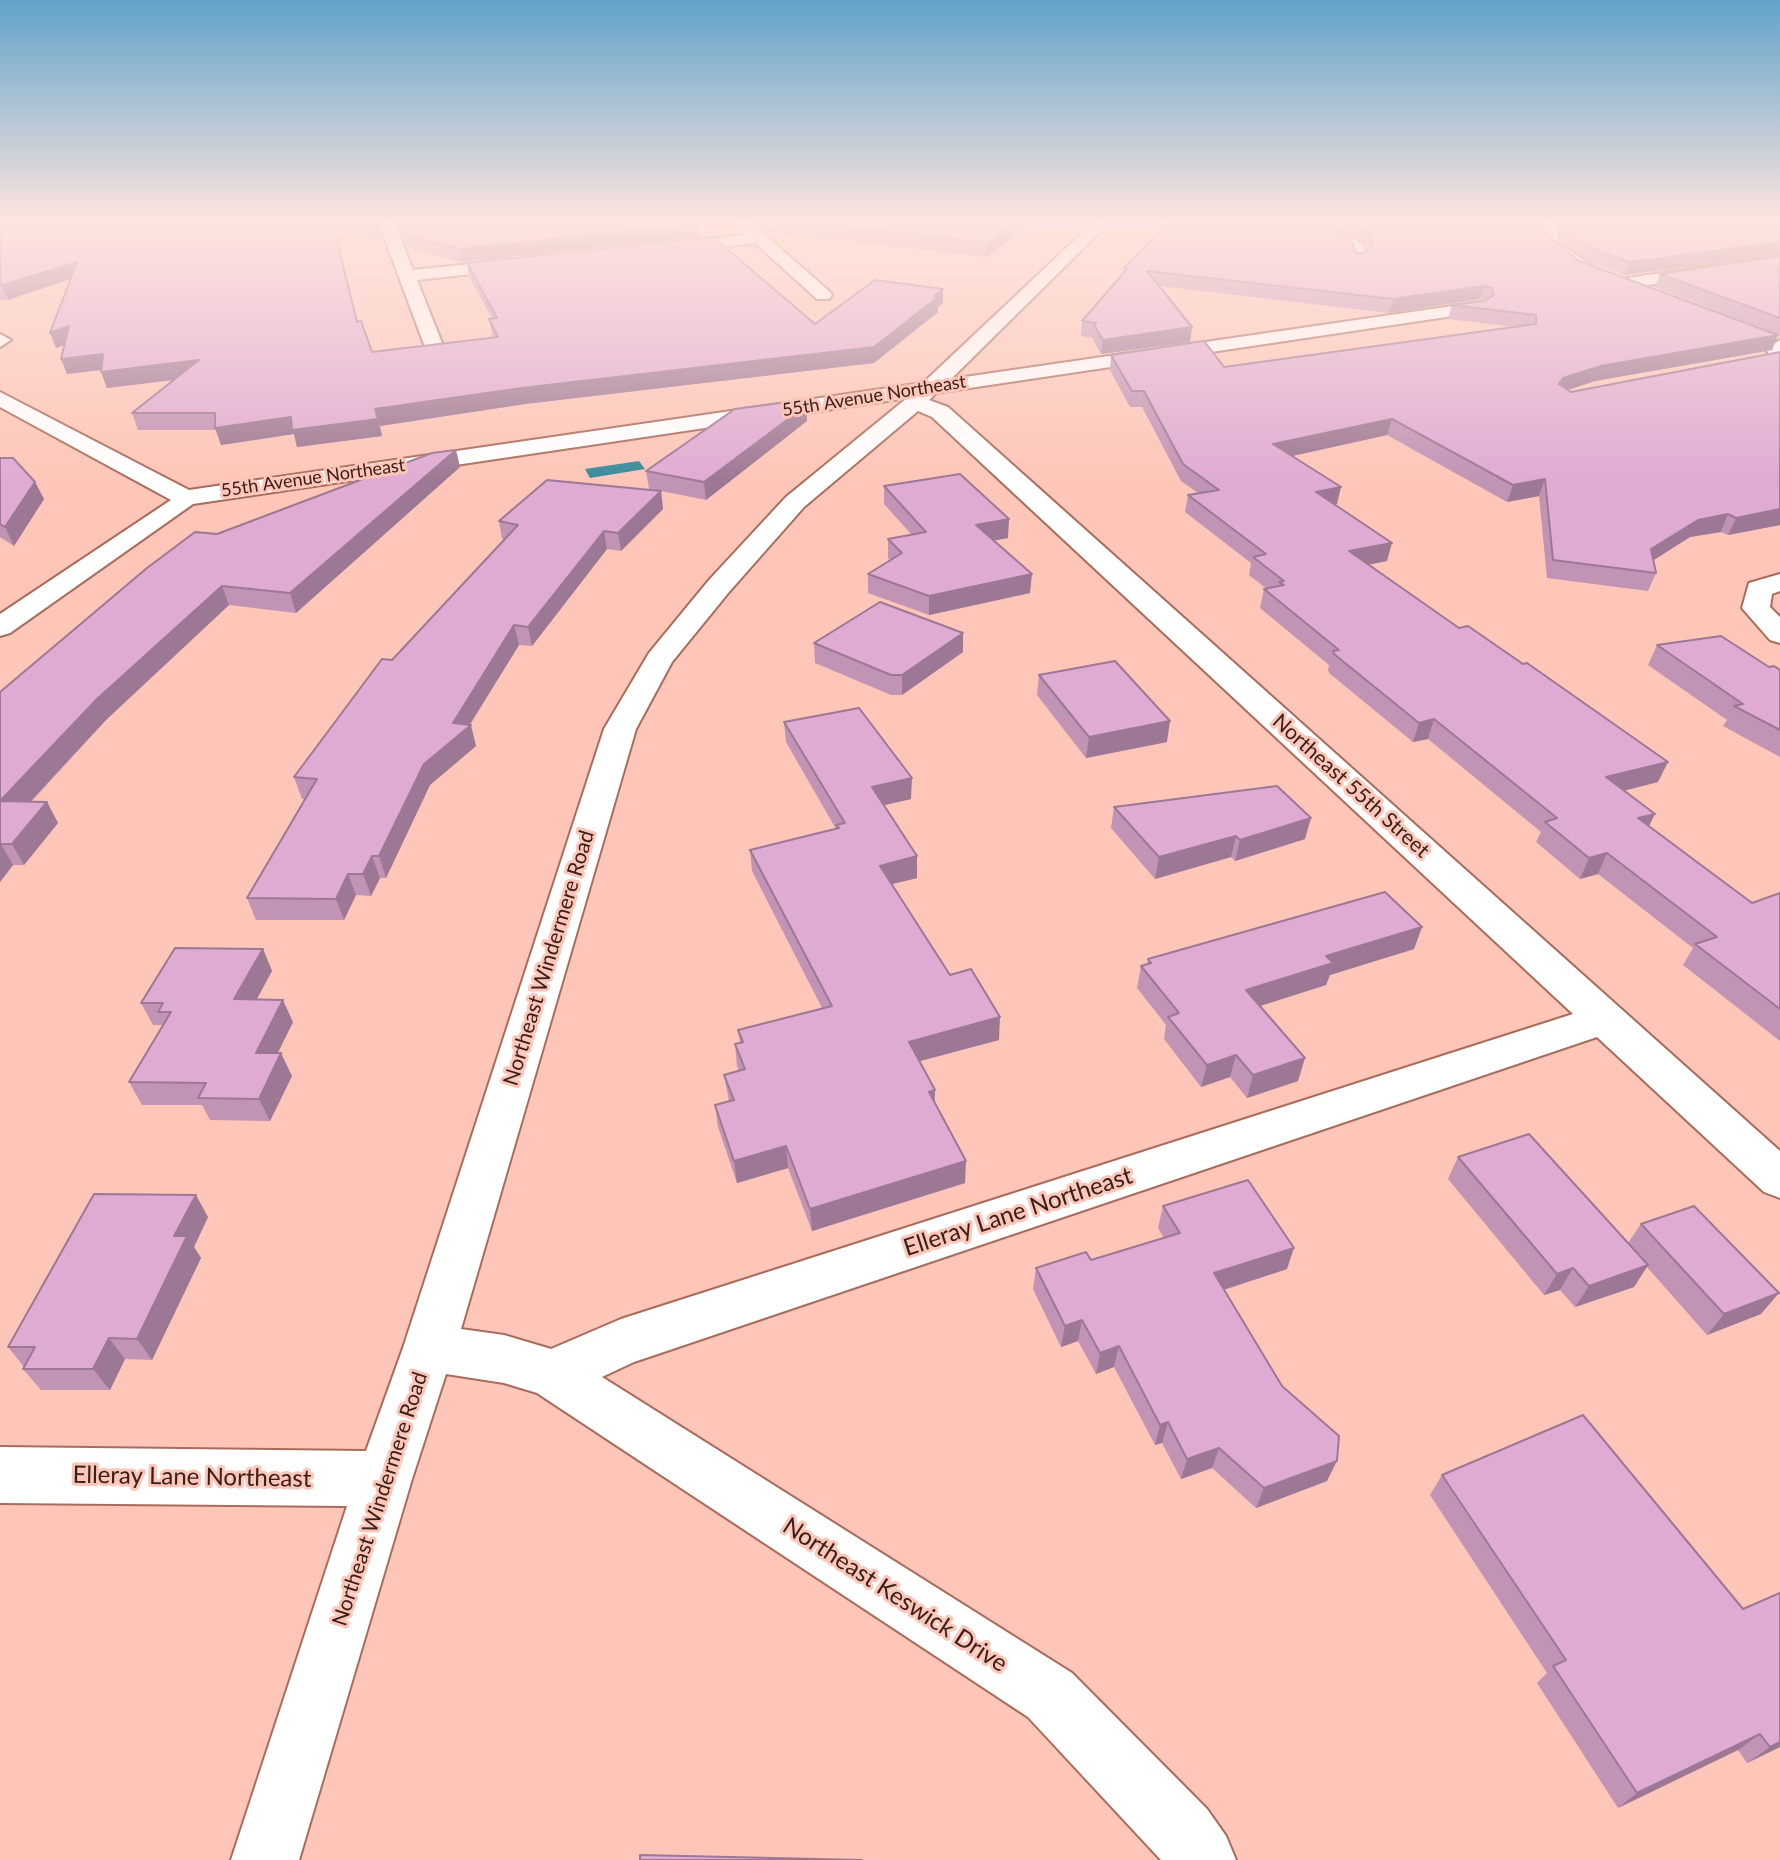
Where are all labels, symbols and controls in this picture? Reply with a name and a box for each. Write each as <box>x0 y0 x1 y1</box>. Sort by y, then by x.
street label: 55th Avenue Northeast <box>781 371 967 421</box>
street label: 55th Avenue Northeast <box>220 454 406 502</box>
street label: Northeast 55th Street <box>1267 709 1435 863</box>
street label: Northeast Windermere Road <box>498 827 600 1089</box>
street label: Elleray Lane Northeast <box>900 1161 1136 1263</box>
street label: Northeast Windermere Road <box>327 1369 433 1629</box>
street label: Elleray Lane Northeast <box>72 1461 312 1493</box>
street label: Northeast Keswick Drive <box>777 1512 1013 1678</box>

